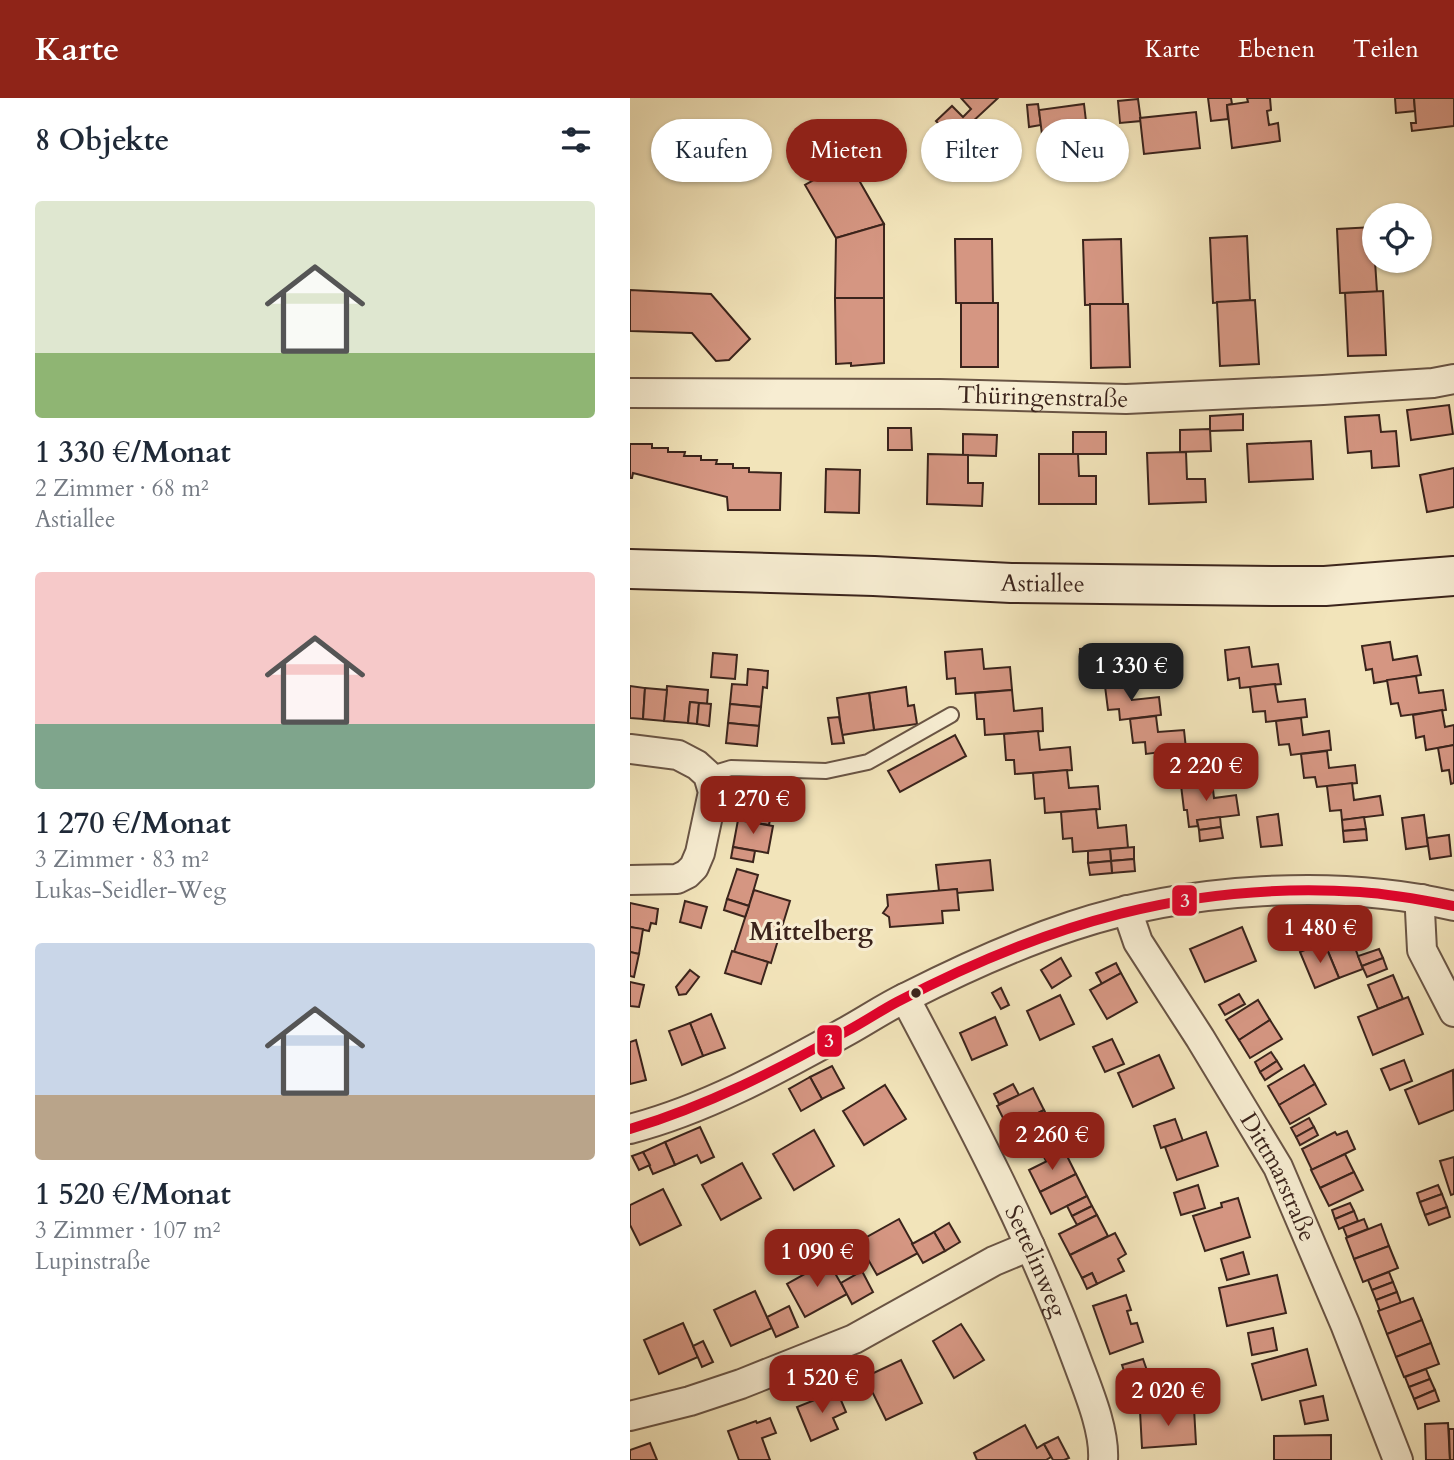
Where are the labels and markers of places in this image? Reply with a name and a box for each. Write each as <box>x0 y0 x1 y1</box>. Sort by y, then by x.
pin: 1 330 € <box>1066 644 1196 703</box>
pin: 2 220 € <box>1141 744 1271 803</box>
pin: 1 270 € <box>688 776 818 836</box>
pin: 1 480 € <box>1255 906 1385 965</box>
unlabelled marker <box>909 986 923 1000</box>
pin: 2 260 € <box>987 1112 1117 1172</box>
pin: 1 090 € <box>752 1230 882 1289</box>
pin: 1 520 € <box>757 1356 887 1415</box>
pin: 2 020 € <box>1103 1368 1233 1428</box>

